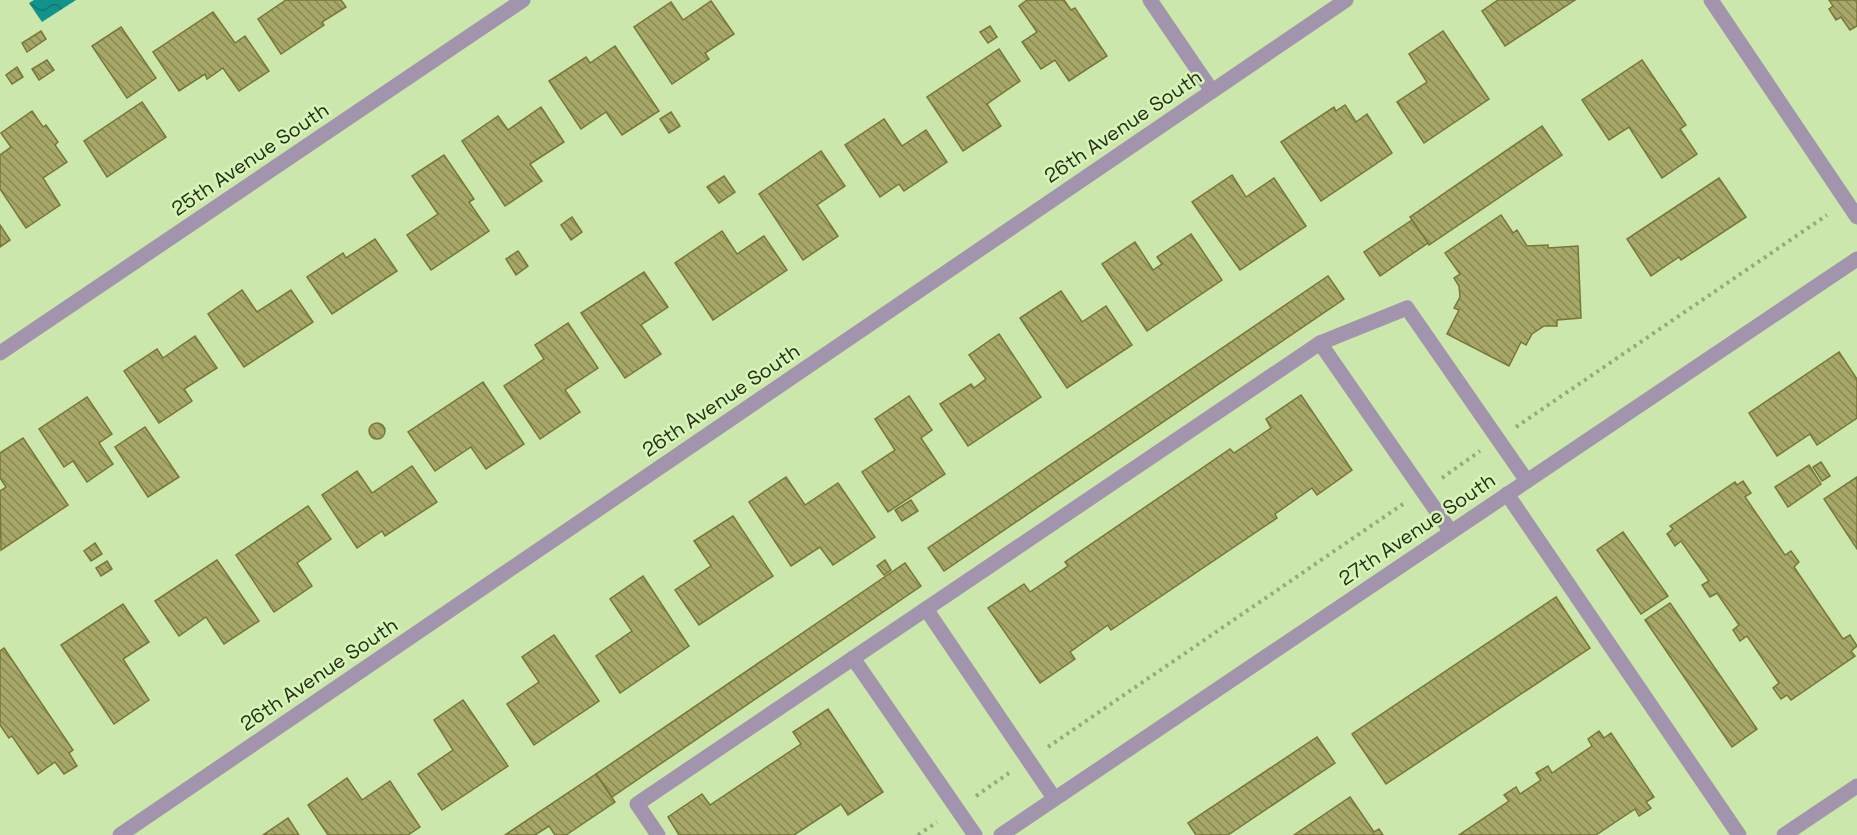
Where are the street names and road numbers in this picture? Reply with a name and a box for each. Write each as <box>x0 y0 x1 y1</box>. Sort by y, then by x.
street label: 26th Avenue South <box>1039 64 1207 188</box>
street label: 25th Avenue South <box>166 97 334 221</box>
street label: 26th Avenue South <box>637 338 805 462</box>
street label: 27th Avenue South <box>1334 467 1500 591</box>
street label: 26th Avenue South <box>235 612 403 736</box>

